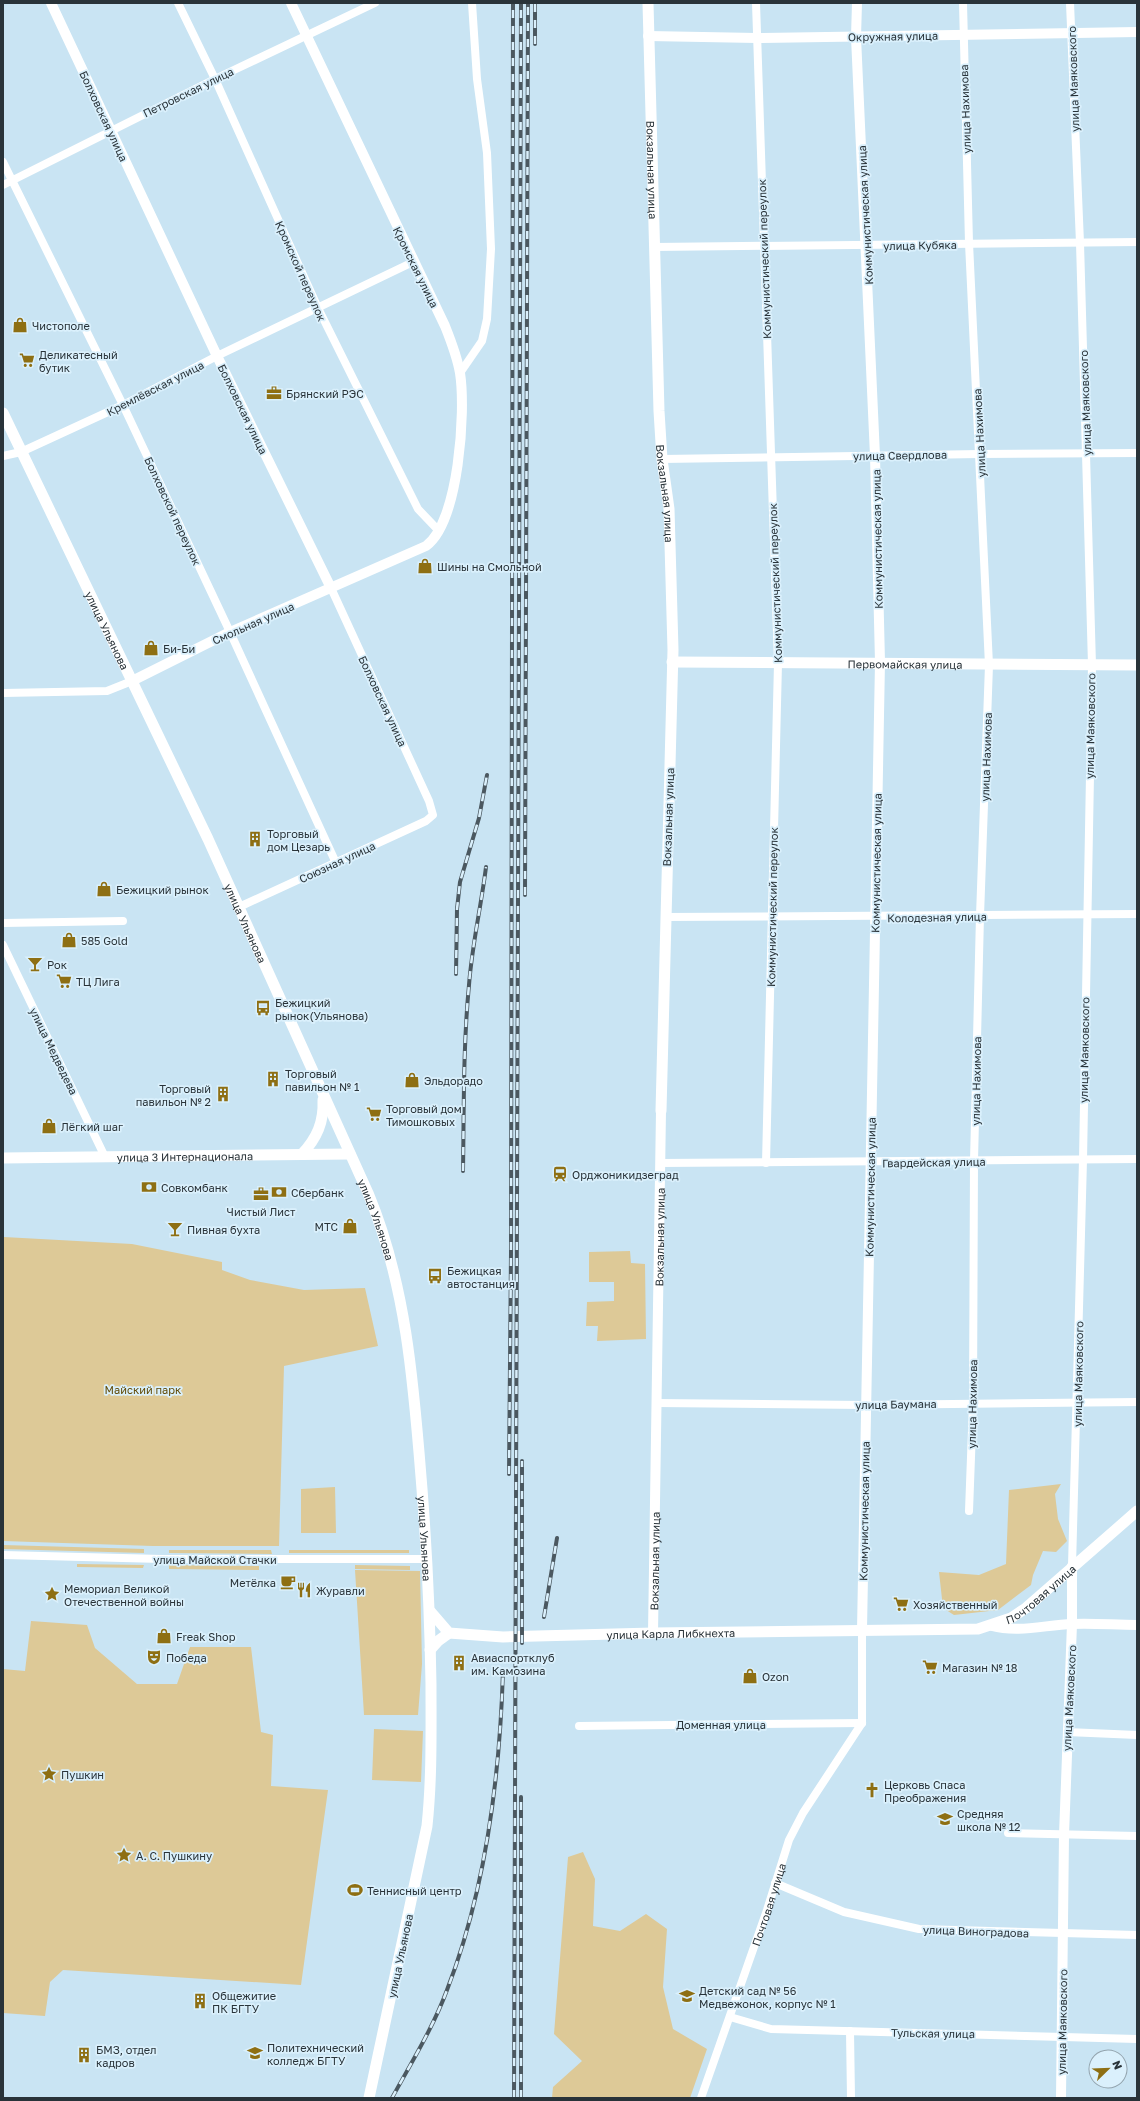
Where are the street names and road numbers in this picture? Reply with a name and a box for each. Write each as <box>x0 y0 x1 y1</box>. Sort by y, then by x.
street label: улица Маяковского <box>1065 25 1081 132</box>
street label: Окружная улица <box>848 29 938 43</box>
street label: Петровская улица <box>141 64 235 120</box>
street label: улица Нахимова <box>957 64 973 154</box>
street label: Болховская улица <box>77 69 131 163</box>
street label: Вокзальная улица <box>645 120 660 219</box>
street label: Коммунистическая улица <box>855 145 875 285</box>
street label: Коммунистический переулок <box>755 178 773 339</box>
street label: Кромской переулок <box>273 219 329 324</box>
street label: Кромская улица <box>391 224 441 310</box>
street label: улица Кубяка <box>883 238 957 252</box>
street label: улица Маяковского <box>1077 349 1093 456</box>
street label: Кремлёвская улица <box>104 358 206 418</box>
street label: Болховская улица <box>216 362 270 456</box>
street label: улица Нахимова <box>970 388 988 478</box>
street label: Вокзальная улица <box>655 444 676 543</box>
street label: улица Свердлова <box>853 448 947 462</box>
street label: Болховской переулок <box>142 455 204 568</box>
street label: Коммунистическая улица <box>869 469 885 609</box>
street label: Коммунистический переулок <box>766 502 784 663</box>
street label: улица Ульянова <box>83 589 132 672</box>
street label: Смольная улица <box>210 599 296 647</box>
street label: Болховская улица <box>356 654 410 748</box>
street label: Первомайская улица <box>848 657 962 670</box>
street label: улица Маяковского <box>1083 672 1097 779</box>
street label: улица Нахимова <box>978 712 994 802</box>
street label: Вокзальная улица <box>660 768 676 866</box>
street label: Коммунистическая улица <box>868 793 884 933</box>
street label: Коммунистический переулок <box>764 826 780 987</box>
street label: Союзная улица <box>297 839 377 885</box>
street label: улица Ульянова <box>222 881 270 965</box>
street label: Колодезная улица <box>887 910 987 924</box>
street label: улица Маяковского <box>1077 996 1091 1103</box>
street label: улица Медведева <box>27 1005 81 1097</box>
street label: улица Нахимова <box>969 1036 983 1126</box>
street label: Коммунистическая улица <box>862 1117 878 1257</box>
street label: улица 3 Интернационала <box>117 1149 253 1163</box>
street label: Гвардейская улица <box>882 1155 986 1169</box>
street label: улица Ульянова <box>356 1177 397 1262</box>
street label: Вокзальная улица <box>652 1188 666 1286</box>
street label: улица Маяковского <box>1071 1320 1085 1427</box>
street label: улица Нахимова <box>965 1359 979 1449</box>
street label: улица Баумана <box>855 1397 937 1411</box>
street label: Коммунистическая улица <box>856 1441 872 1581</box>
street label: улица Ульянова <box>416 1495 434 1582</box>
street label: Вокзальная улица <box>647 1512 661 1610</box>
street label: улица Майской Стачки <box>153 1553 277 1566</box>
street label: Почтовая улица <box>1004 1562 1078 1626</box>
street label: улица Карла Либкнехта <box>606 1625 735 1641</box>
street label: улица Маяковского <box>1060 1644 1078 1751</box>
street label: Доменная улица <box>676 1718 766 1731</box>
street label: Почтовая улица <box>748 1861 788 1948</box>
street label: улица Ульянова <box>385 1913 415 1999</box>
street label: улица Виноградова <box>923 1923 1029 1939</box>
street label: улица Маяковского <box>1055 1968 1069 2075</box>
street label: Тульская улица <box>891 2026 975 2040</box>

